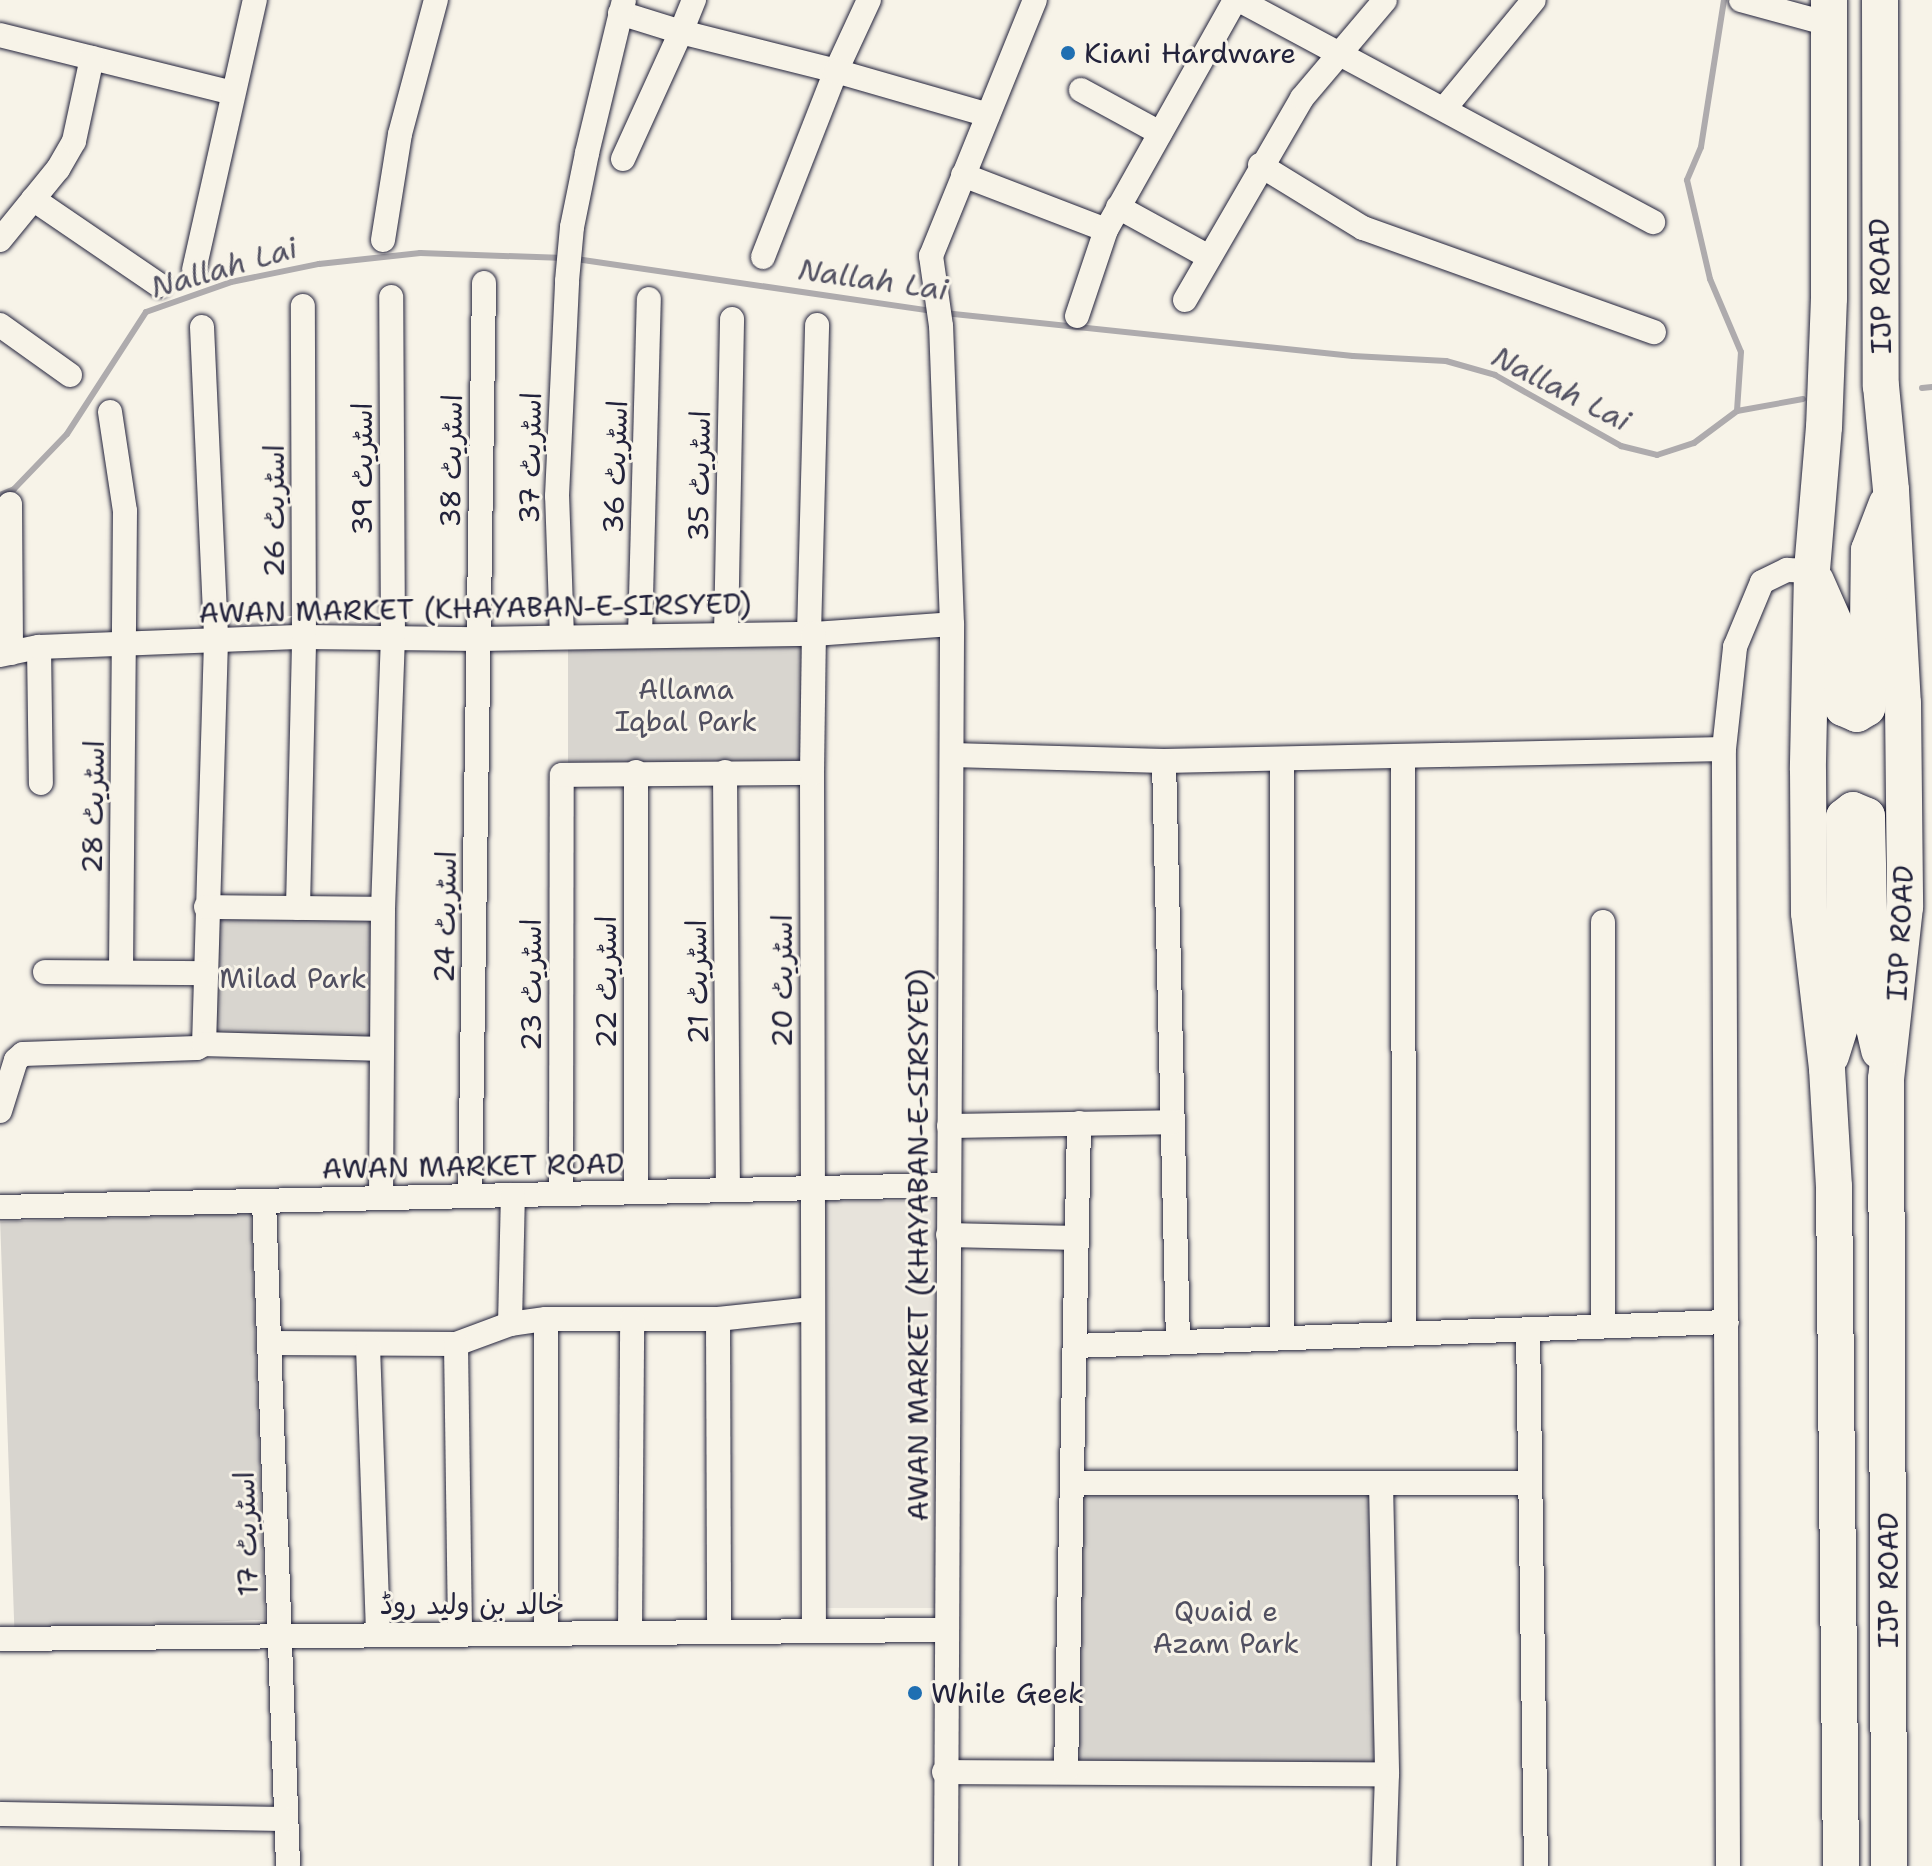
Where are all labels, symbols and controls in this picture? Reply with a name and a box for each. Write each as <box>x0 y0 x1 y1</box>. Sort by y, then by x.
place label: Kiani Hardware <box>1084 36 1296 70</box>
marker: Kiani Hardware <box>1059 44 1077 62</box>
street label: IJP ROAD <box>1862 218 1898 354</box>
water label: Nallah Lai <box>147 230 301 306</box>
water label: Nallah Lai <box>796 252 950 308</box>
water label: Nallah Lai <box>1486 339 1636 439</box>
street label: اسٹریٹ 37 <box>512 392 548 524</box>
street label: اسٹریٹ 38 <box>433 394 469 528</box>
street label: اسٹریٹ 36 <box>596 400 634 534</box>
street label: اسٹریٹ 39 <box>345 403 379 535</box>
street label: اسٹریٹ 35 <box>681 410 717 542</box>
street label: اسٹریٹ 26 <box>257 445 291 577</box>
street label: AWAN MARKET (KHAYABAN-E-SIRSYED) <box>198 586 752 630</box>
park label: Allama Iqbal Park <box>615 672 757 738</box>
street label: اسٹریٹ 28 <box>75 740 111 874</box>
street label: اسٹریٹ 24 <box>427 851 463 983</box>
street label: IJP ROAD <box>1880 864 1920 1002</box>
street label: اسٹریٹ 20 <box>765 914 799 1048</box>
street label: اسٹریٹ 22 <box>589 916 623 1048</box>
street label: اسٹریٹ 23 <box>514 919 548 1051</box>
street label: اسٹریٹ 21 <box>679 919 715 1045</box>
park label: Milad Park <box>219 961 367 995</box>
street label: AWAN MARKET (KHAYABAN-E-SIRSYED) <box>901 969 935 1521</box>
street label: AWAN MARKET ROAD <box>321 1147 625 1185</box>
street label: اسٹریٹ 17 <box>227 1471 265 1597</box>
street label: IJP ROAD <box>1871 1512 1905 1648</box>
street label: خالد بن ولید روڈ <box>380 1587 564 1621</box>
park label: Quaid e Azam Park <box>1153 1594 1299 1660</box>
place label: While Geek <box>931 1676 1084 1710</box>
marker: While Geek <box>906 1684 924 1702</box>

